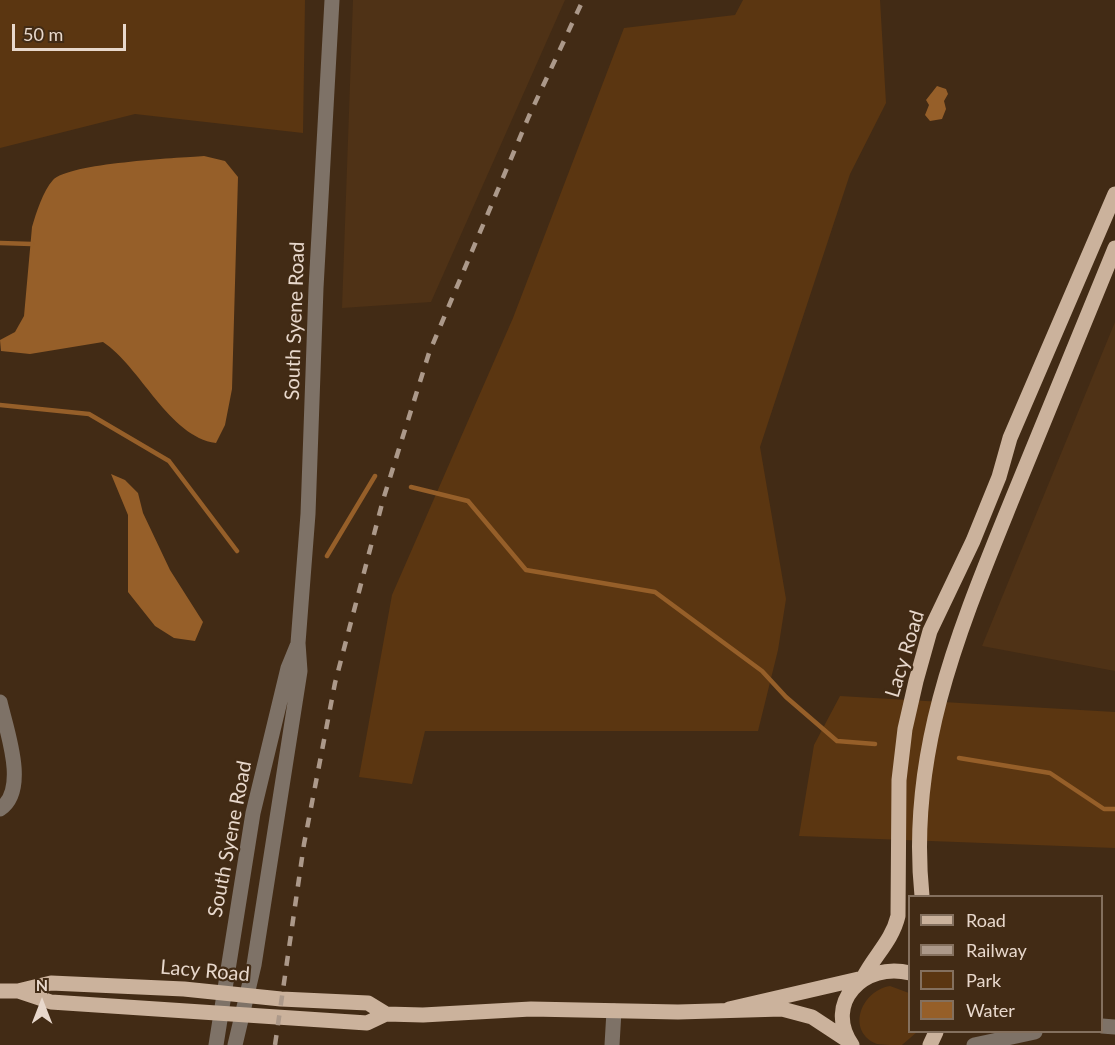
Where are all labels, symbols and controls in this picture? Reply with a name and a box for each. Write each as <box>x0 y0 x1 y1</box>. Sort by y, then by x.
scale bar <box>15 12 129 50</box>
text: 50 m <box>23 23 63 45</box>
street label: South Syene Road <box>280 241 310 401</box>
street label: Lacy Road <box>880 608 930 700</box>
street label: South Syene Road <box>203 759 257 919</box>
legend <box>908 895 1103 1033</box>
text: Road <box>966 909 1006 931</box>
text: Railway <box>966 939 1027 961</box>
street label: Lacy Road <box>159 955 251 987</box>
text: Park <box>966 969 1001 991</box>
north arrow <box>12 973 72 1033</box>
text: N <box>36 975 48 994</box>
text: Water <box>966 999 1015 1021</box>

